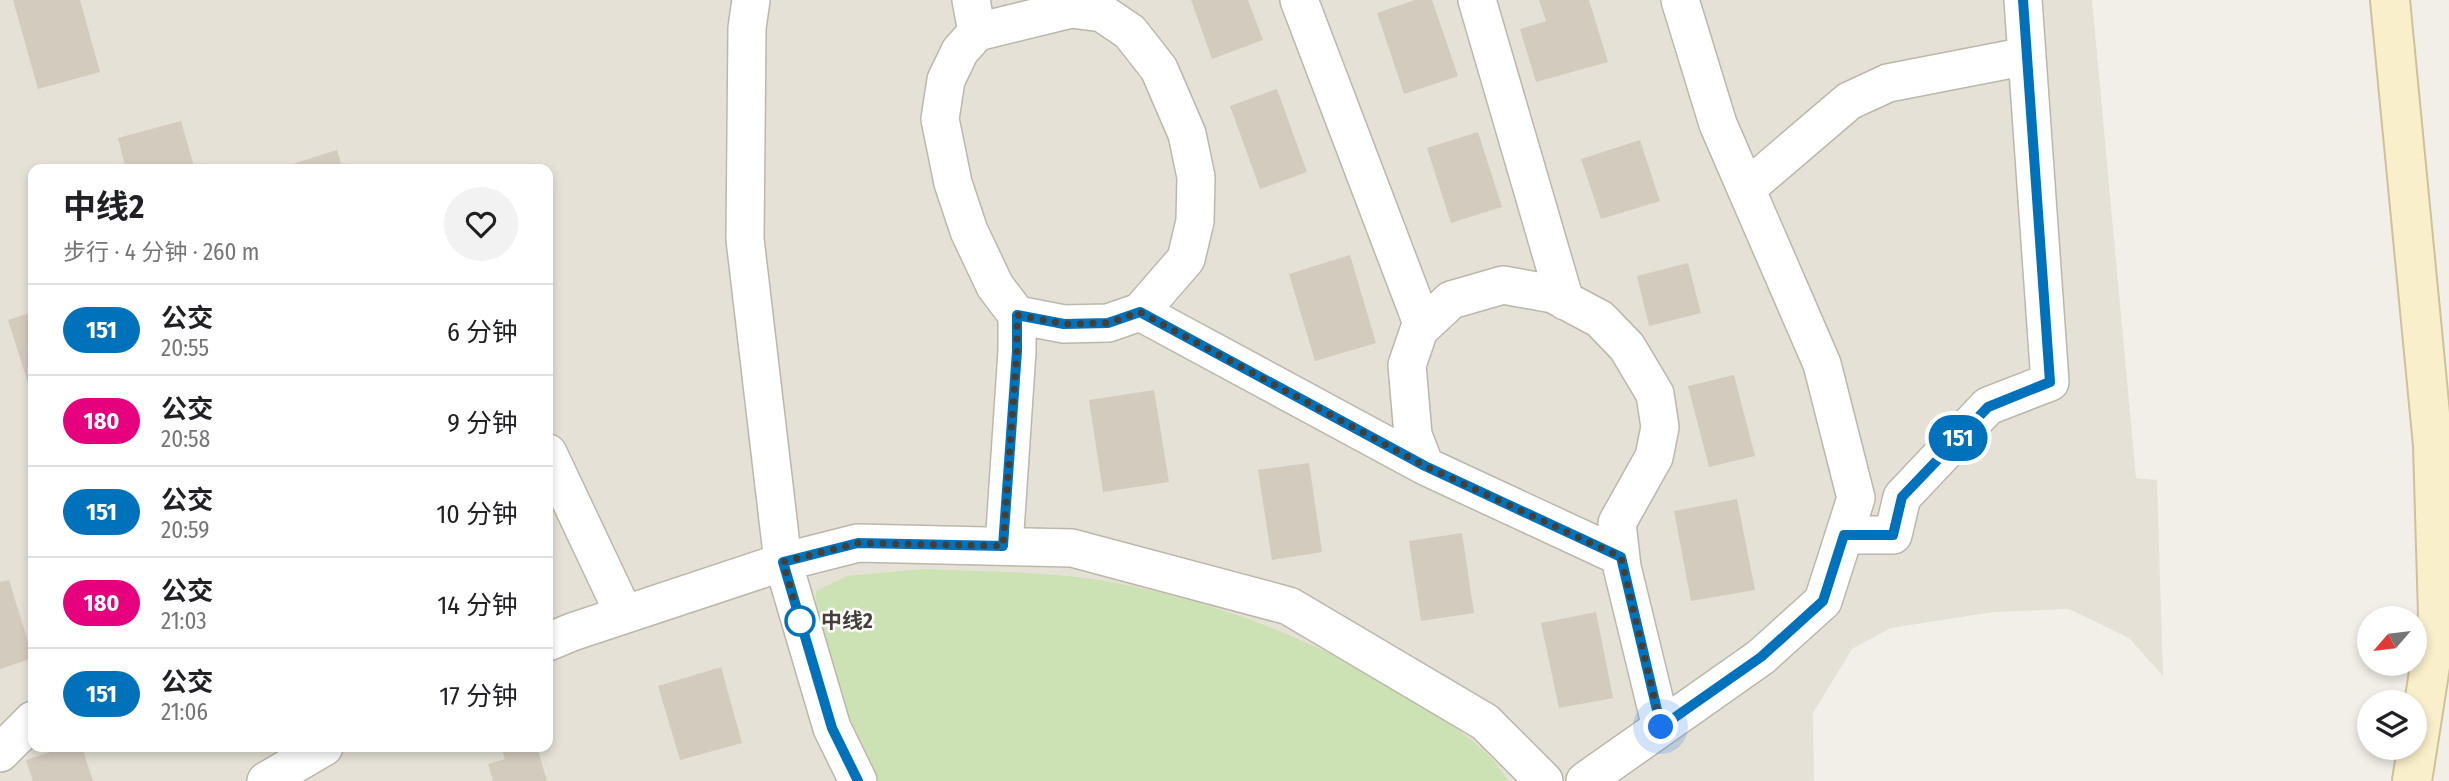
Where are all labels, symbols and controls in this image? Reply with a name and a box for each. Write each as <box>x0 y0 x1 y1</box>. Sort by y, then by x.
text: 中线2 <box>63 187 144 227</box>
button: heart <box>444 187 518 261</box>
text: 步行 · 4 分钟 · 260 m <box>63 238 260 266</box>
text: 公交 <box>161 303 213 334</box>
text: 151 <box>86 316 117 344</box>
text: 6 分钟 <box>447 317 518 348</box>
text: 20:55 <box>161 334 209 362</box>
text: 公交 <box>161 394 213 425</box>
text: 180 <box>84 407 119 435</box>
text: 9 分钟 <box>447 408 518 439</box>
line badge: 151 <box>1918 415 1998 461</box>
text: 151 <box>1943 424 1973 452</box>
text: 20:58 <box>161 425 210 453</box>
text: 公交 <box>161 485 213 516</box>
text: 151 <box>86 498 117 526</box>
text: 10 分钟 <box>436 499 518 530</box>
text: 20:59 <box>161 516 209 544</box>
text: 公交 <box>161 576 213 607</box>
text: 180 <box>84 589 119 617</box>
text: 14 分钟 <box>437 590 518 621</box>
marker: 中线2 <box>785 606 815 636</box>
north arrow <box>2357 606 2427 676</box>
map controls <box>2357 606 2427 760</box>
text: 21:03 <box>161 607 207 635</box>
place label: 中线2 <box>821 608 873 634</box>
text: 公交 <box>161 667 213 698</box>
text: 151 <box>86 680 117 708</box>
text: 17 分钟 <box>439 681 518 712</box>
button: layers <box>2357 690 2427 760</box>
text: 21:06 <box>161 698 208 726</box>
your location <box>1643 709 1678 744</box>

